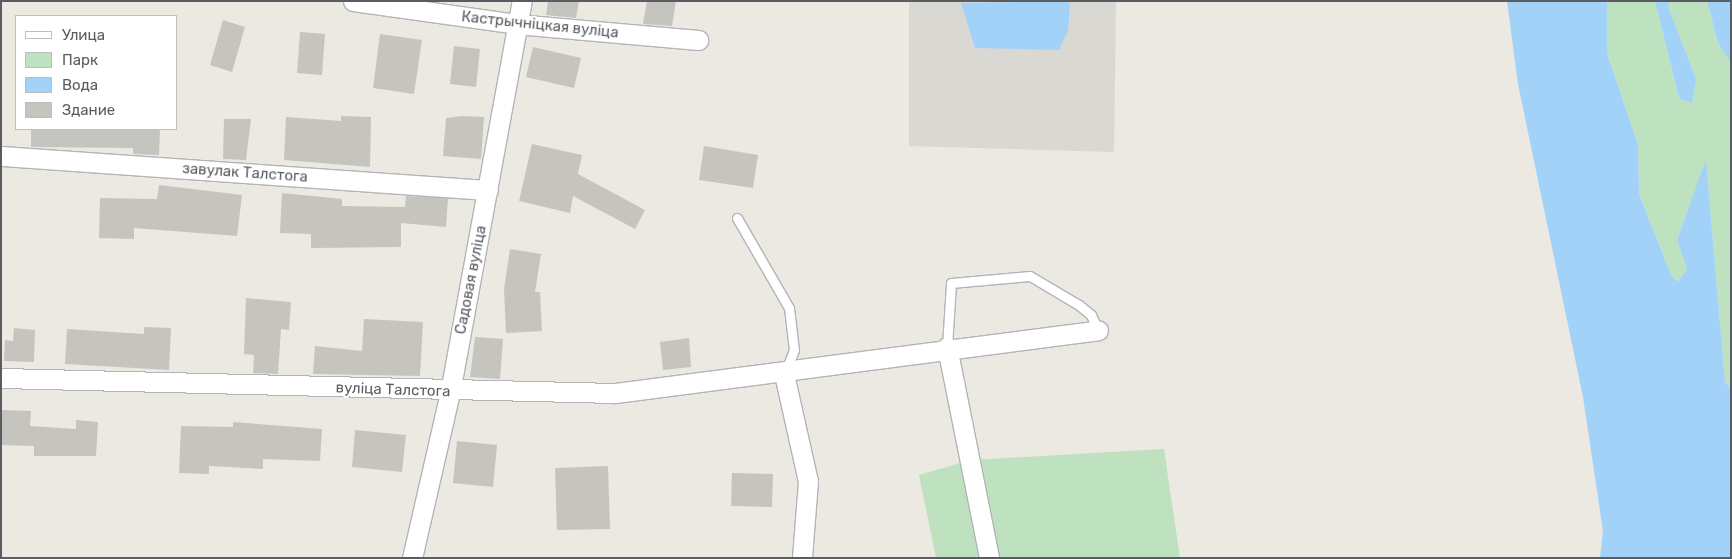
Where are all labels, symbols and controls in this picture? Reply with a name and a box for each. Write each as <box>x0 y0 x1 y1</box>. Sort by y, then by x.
street label: Кастрычніцкая вуліца <box>461 8 619 42</box>
legend <box>15 15 178 130</box>
text: Улица <box>62 26 105 44</box>
text: Парк <box>62 51 98 69</box>
text: Вода <box>62 76 98 94</box>
text: Здание <box>62 101 115 119</box>
street label: завулак Талстога <box>182 160 308 186</box>
street label: Садовая вуліца <box>452 224 490 336</box>
street label: вуліца Талстога <box>335 379 451 401</box>

